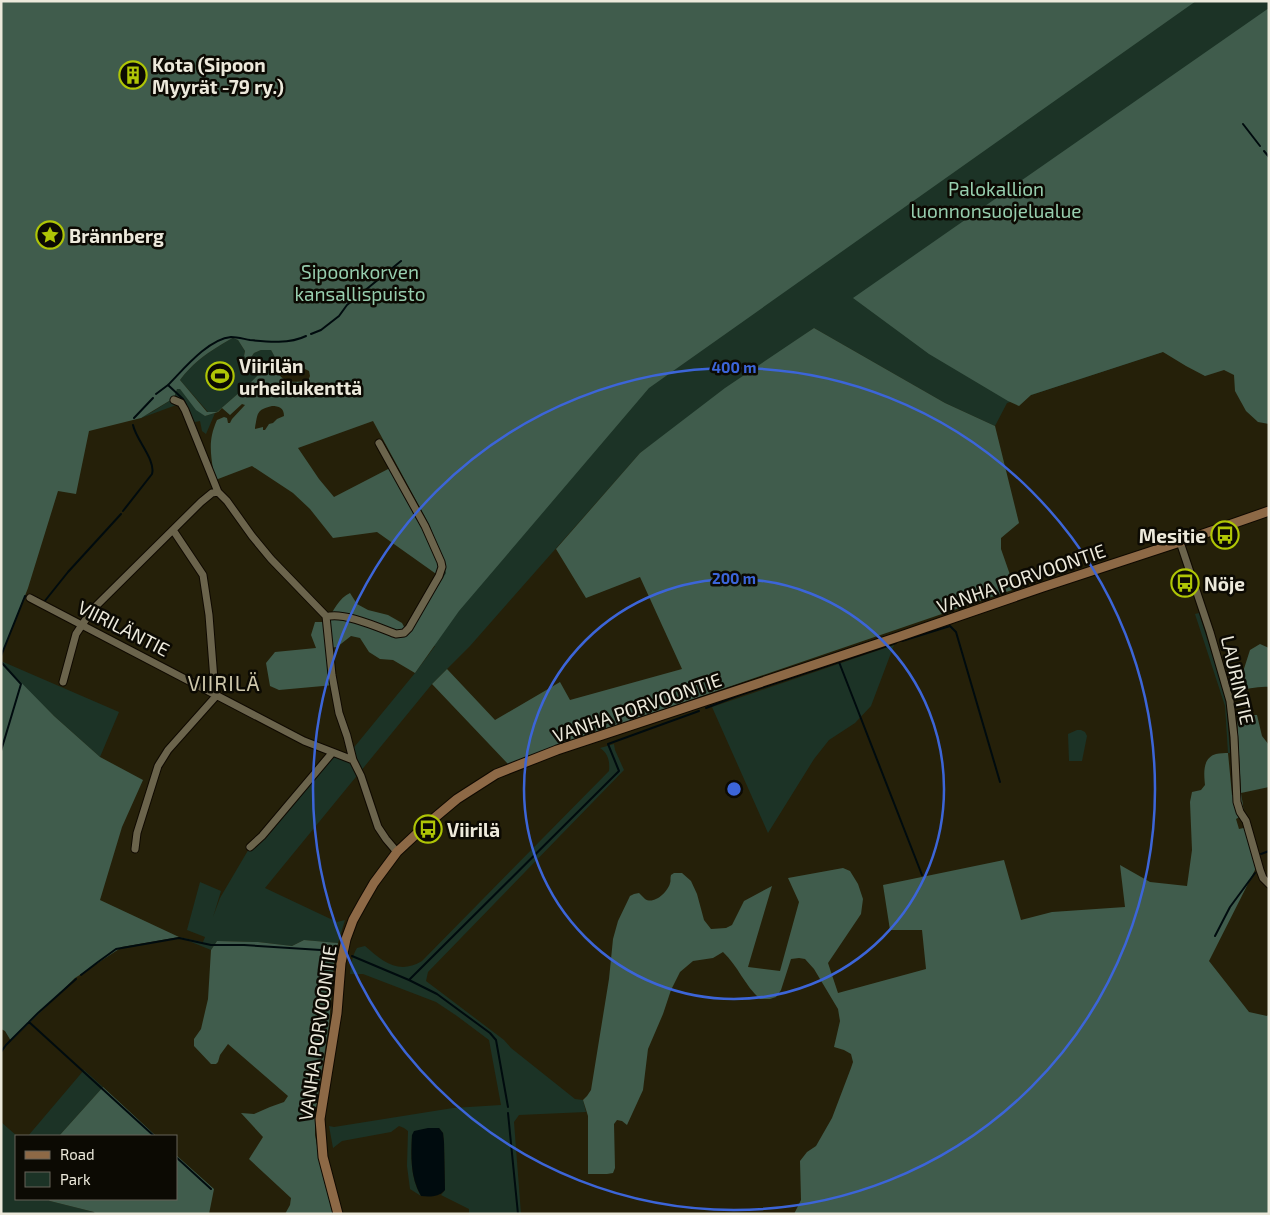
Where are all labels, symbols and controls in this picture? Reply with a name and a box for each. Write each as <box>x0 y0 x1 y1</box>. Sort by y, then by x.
place label: Kota (Sipoon Myyrät -79 ry.) <box>152 53 284 99</box>
building icon: Kota (Sipoon Myyrät -79 ry.) <box>118 60 148 90</box>
park label: Palokallion luonnonsuojelualue <box>911 177 1081 222</box>
place icon: Brännberg <box>35 220 65 250</box>
place label: Brännberg <box>69 224 164 247</box>
park label: Sipoonkorven kansallispuisto <box>294 260 426 305</box>
place label: Viirilän urheilukenttä <box>239 354 362 399</box>
text: 400 m <box>712 358 756 376</box>
sports icon: Viirilän urheilukenttä <box>205 361 235 391</box>
bus stop icon: Mesitie <box>1210 520 1240 550</box>
place label: Mesitie <box>1139 524 1206 547</box>
street label: VANHA PORVOONTIE <box>934 538 1108 618</box>
bus stop icon: Nöje <box>1170 568 1200 598</box>
text: 200 m <box>712 569 756 587</box>
place label: Nöje <box>1204 572 1245 595</box>
street label: VIIRILÄNTIE <box>74 595 174 661</box>
street label: LAURINTIE <box>1217 633 1259 727</box>
street label: VANHA PORVOONTIE <box>550 667 724 747</box>
district label: VIIRILÄ <box>187 670 261 695</box>
centre of rings <box>725 780 743 798</box>
bus stop icon: Viirilä <box>413 814 443 844</box>
place label: Viirilä <box>447 818 500 841</box>
street label: VANHA PORVOONTIE <box>293 944 341 1122</box>
legend <box>15 1135 178 1200</box>
text: Road <box>60 1145 95 1163</box>
text: Park <box>60 1170 91 1188</box>

